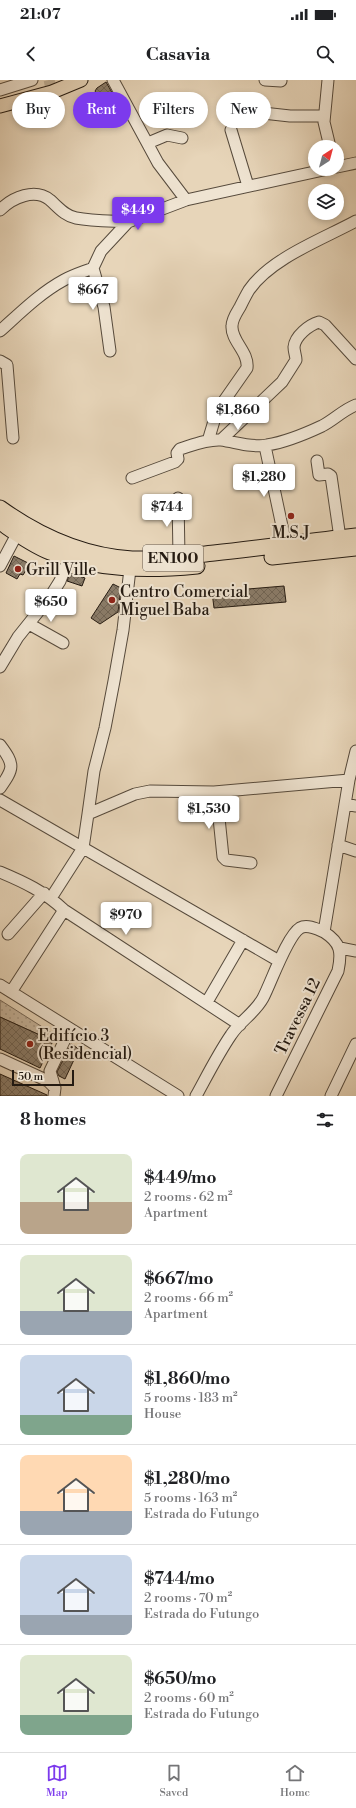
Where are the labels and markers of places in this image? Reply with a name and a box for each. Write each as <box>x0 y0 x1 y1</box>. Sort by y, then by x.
pin: $449 <box>114 197 162 231</box>
pin: $667 <box>69 277 117 311</box>
pin: $1,860 <box>205 397 271 431</box>
pin: $1,280 <box>231 464 297 498</box>
pin: $744 <box>143 494 191 528</box>
marker: M.S.J <box>286 511 296 521</box>
place label: M.S.J <box>272 523 310 543</box>
place label: Grill Ville <box>26 560 96 580</box>
marker: Grill Ville <box>13 564 23 574</box>
place label: Centro Comercial Miguel Baba <box>120 582 249 620</box>
pin: $650 <box>27 589 75 623</box>
marker: Centro Comercial Miguel Baba <box>107 595 117 605</box>
pin: $1,530 <box>176 796 242 830</box>
pin: $970 <box>102 902 150 936</box>
place label: Edifício 3 (Residencial) <box>38 1026 132 1064</box>
marker: Edifício 3 (Residencial) <box>25 1039 35 1049</box>

